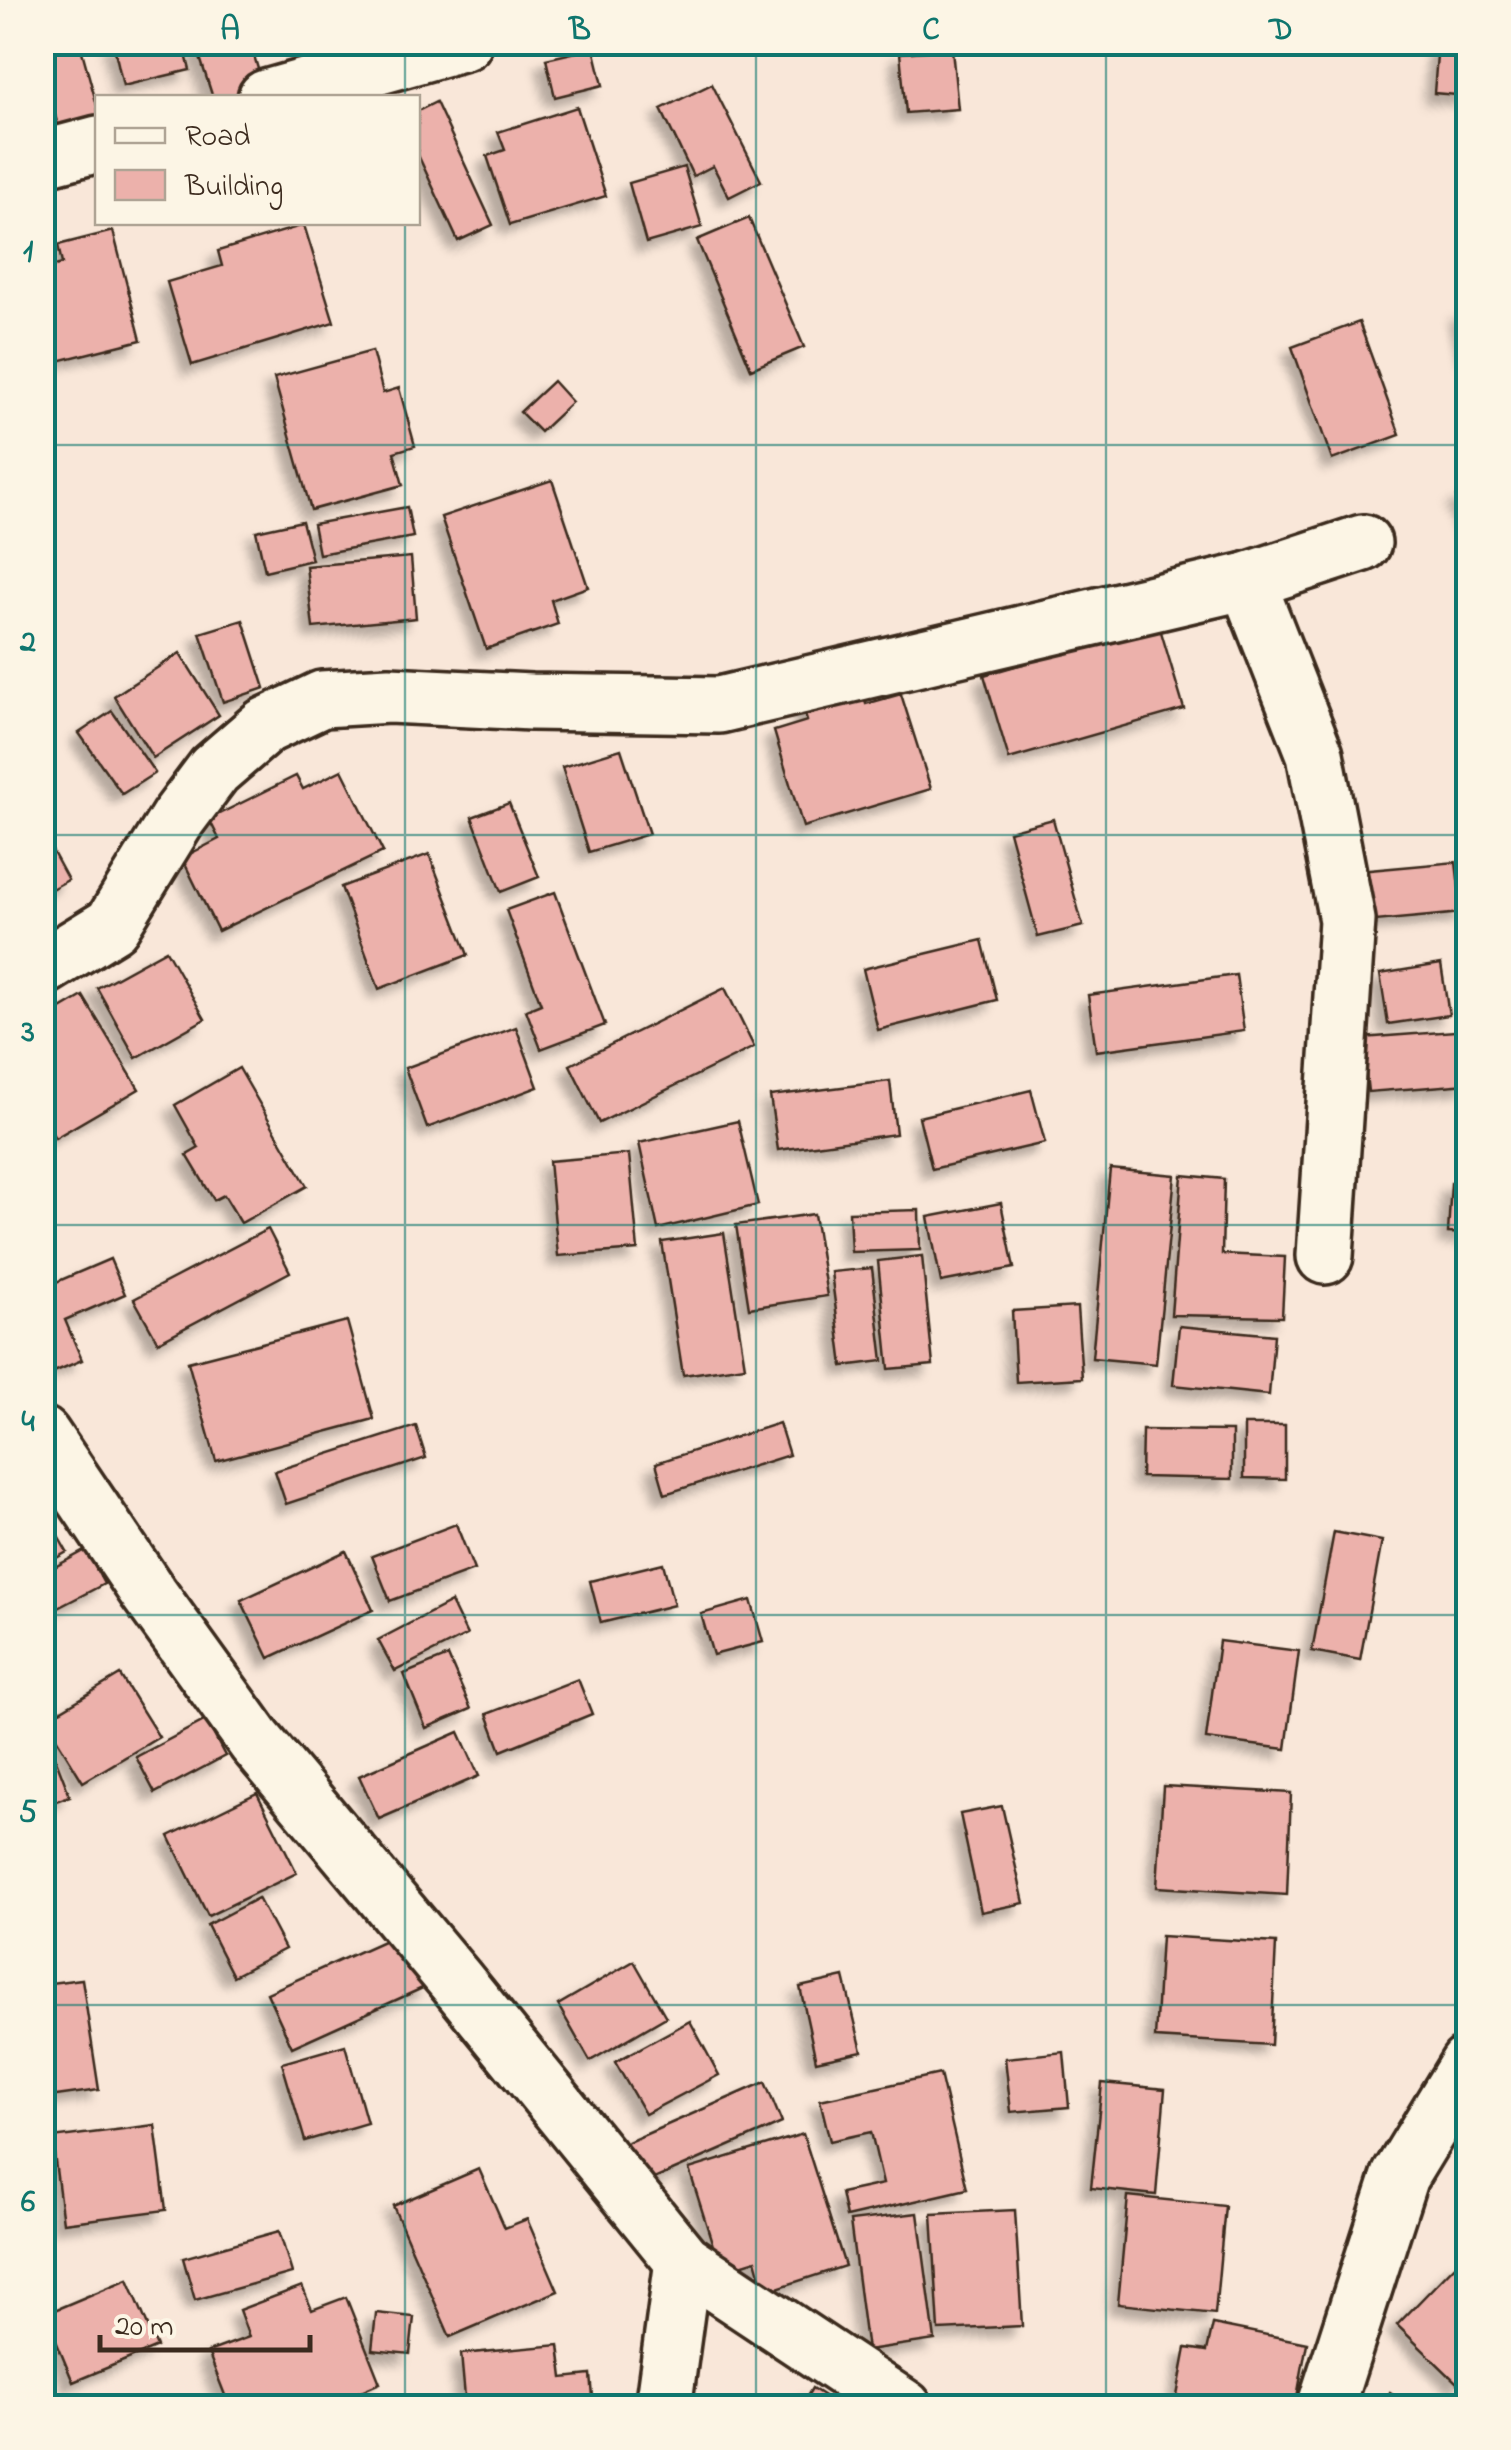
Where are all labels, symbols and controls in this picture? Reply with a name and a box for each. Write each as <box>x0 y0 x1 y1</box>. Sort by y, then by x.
text: A <box>220 8 240 55</box>
text: B <box>567 8 591 55</box>
text: C <box>922 8 940 55</box>
text: D <box>1267 8 1293 55</box>
legend <box>95 95 420 225</box>
text: Road <box>185 116 250 160</box>
text: Building <box>184 166 283 210</box>
text: 1 <box>23 230 33 277</box>
text: 2 <box>19 620 36 667</box>
text: 3 <box>20 1010 35 1057</box>
text: 4 <box>21 1400 35 1447</box>
text: 5 <box>19 1790 37 1837</box>
text: 6 <box>21 2180 35 2227</box>
scale bar <box>100 2290 310 2352</box>
text: 20 m <box>115 2306 174 2350</box>

